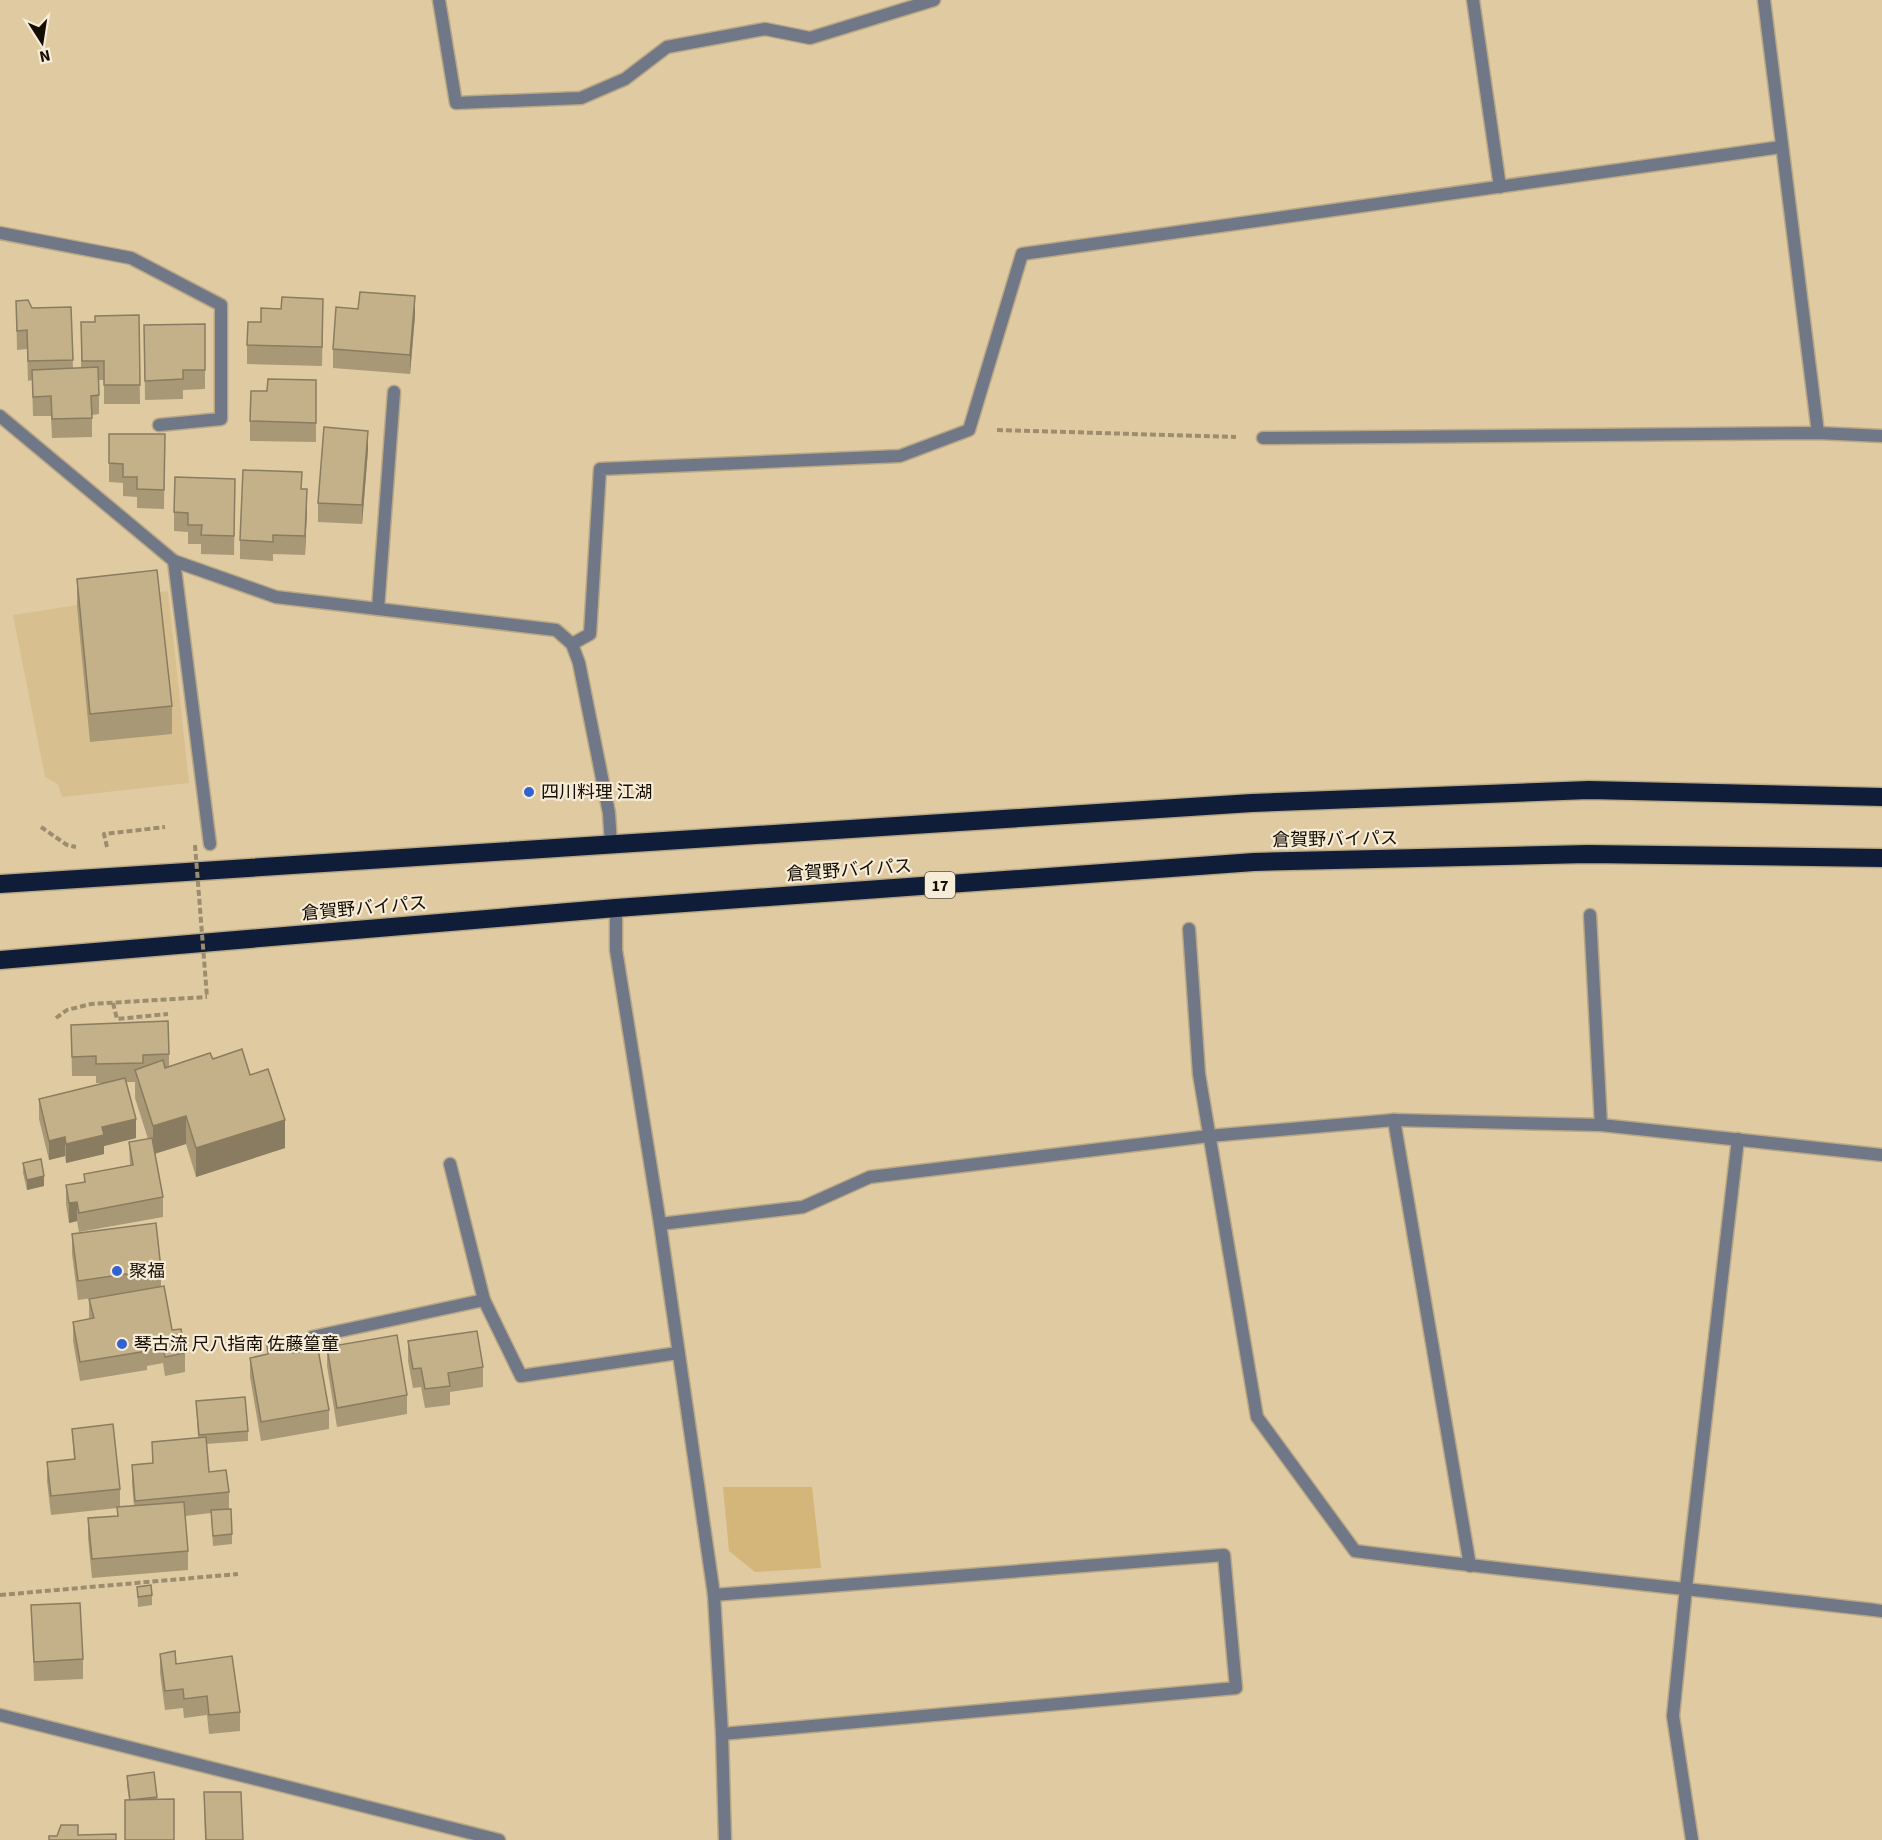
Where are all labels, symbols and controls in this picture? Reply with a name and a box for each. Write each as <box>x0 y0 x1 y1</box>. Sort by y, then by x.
north arrow <box>12 12 72 72</box>
text: N <box>37 44 52 68</box>
place label: 四川料理 江湖 <box>541 780 653 805</box>
marker: 四川料理 江湖 <box>522 785 536 799</box>
street label: 倉賀野バイパス <box>1272 826 1398 853</box>
street label: 倉賀野バイパス <box>785 854 913 887</box>
road number: 17 <box>925 872 955 898</box>
street label: 倉賀野バイパス <box>300 891 428 926</box>
place label: 聚福 <box>129 1259 165 1284</box>
marker: 聚福 <box>110 1264 124 1278</box>
place label: 琴古流 尺八指南 佐藤篁童 <box>134 1332 339 1357</box>
marker: 琴古流 尺八指南 佐藤篁童 <box>115 1337 129 1351</box>

